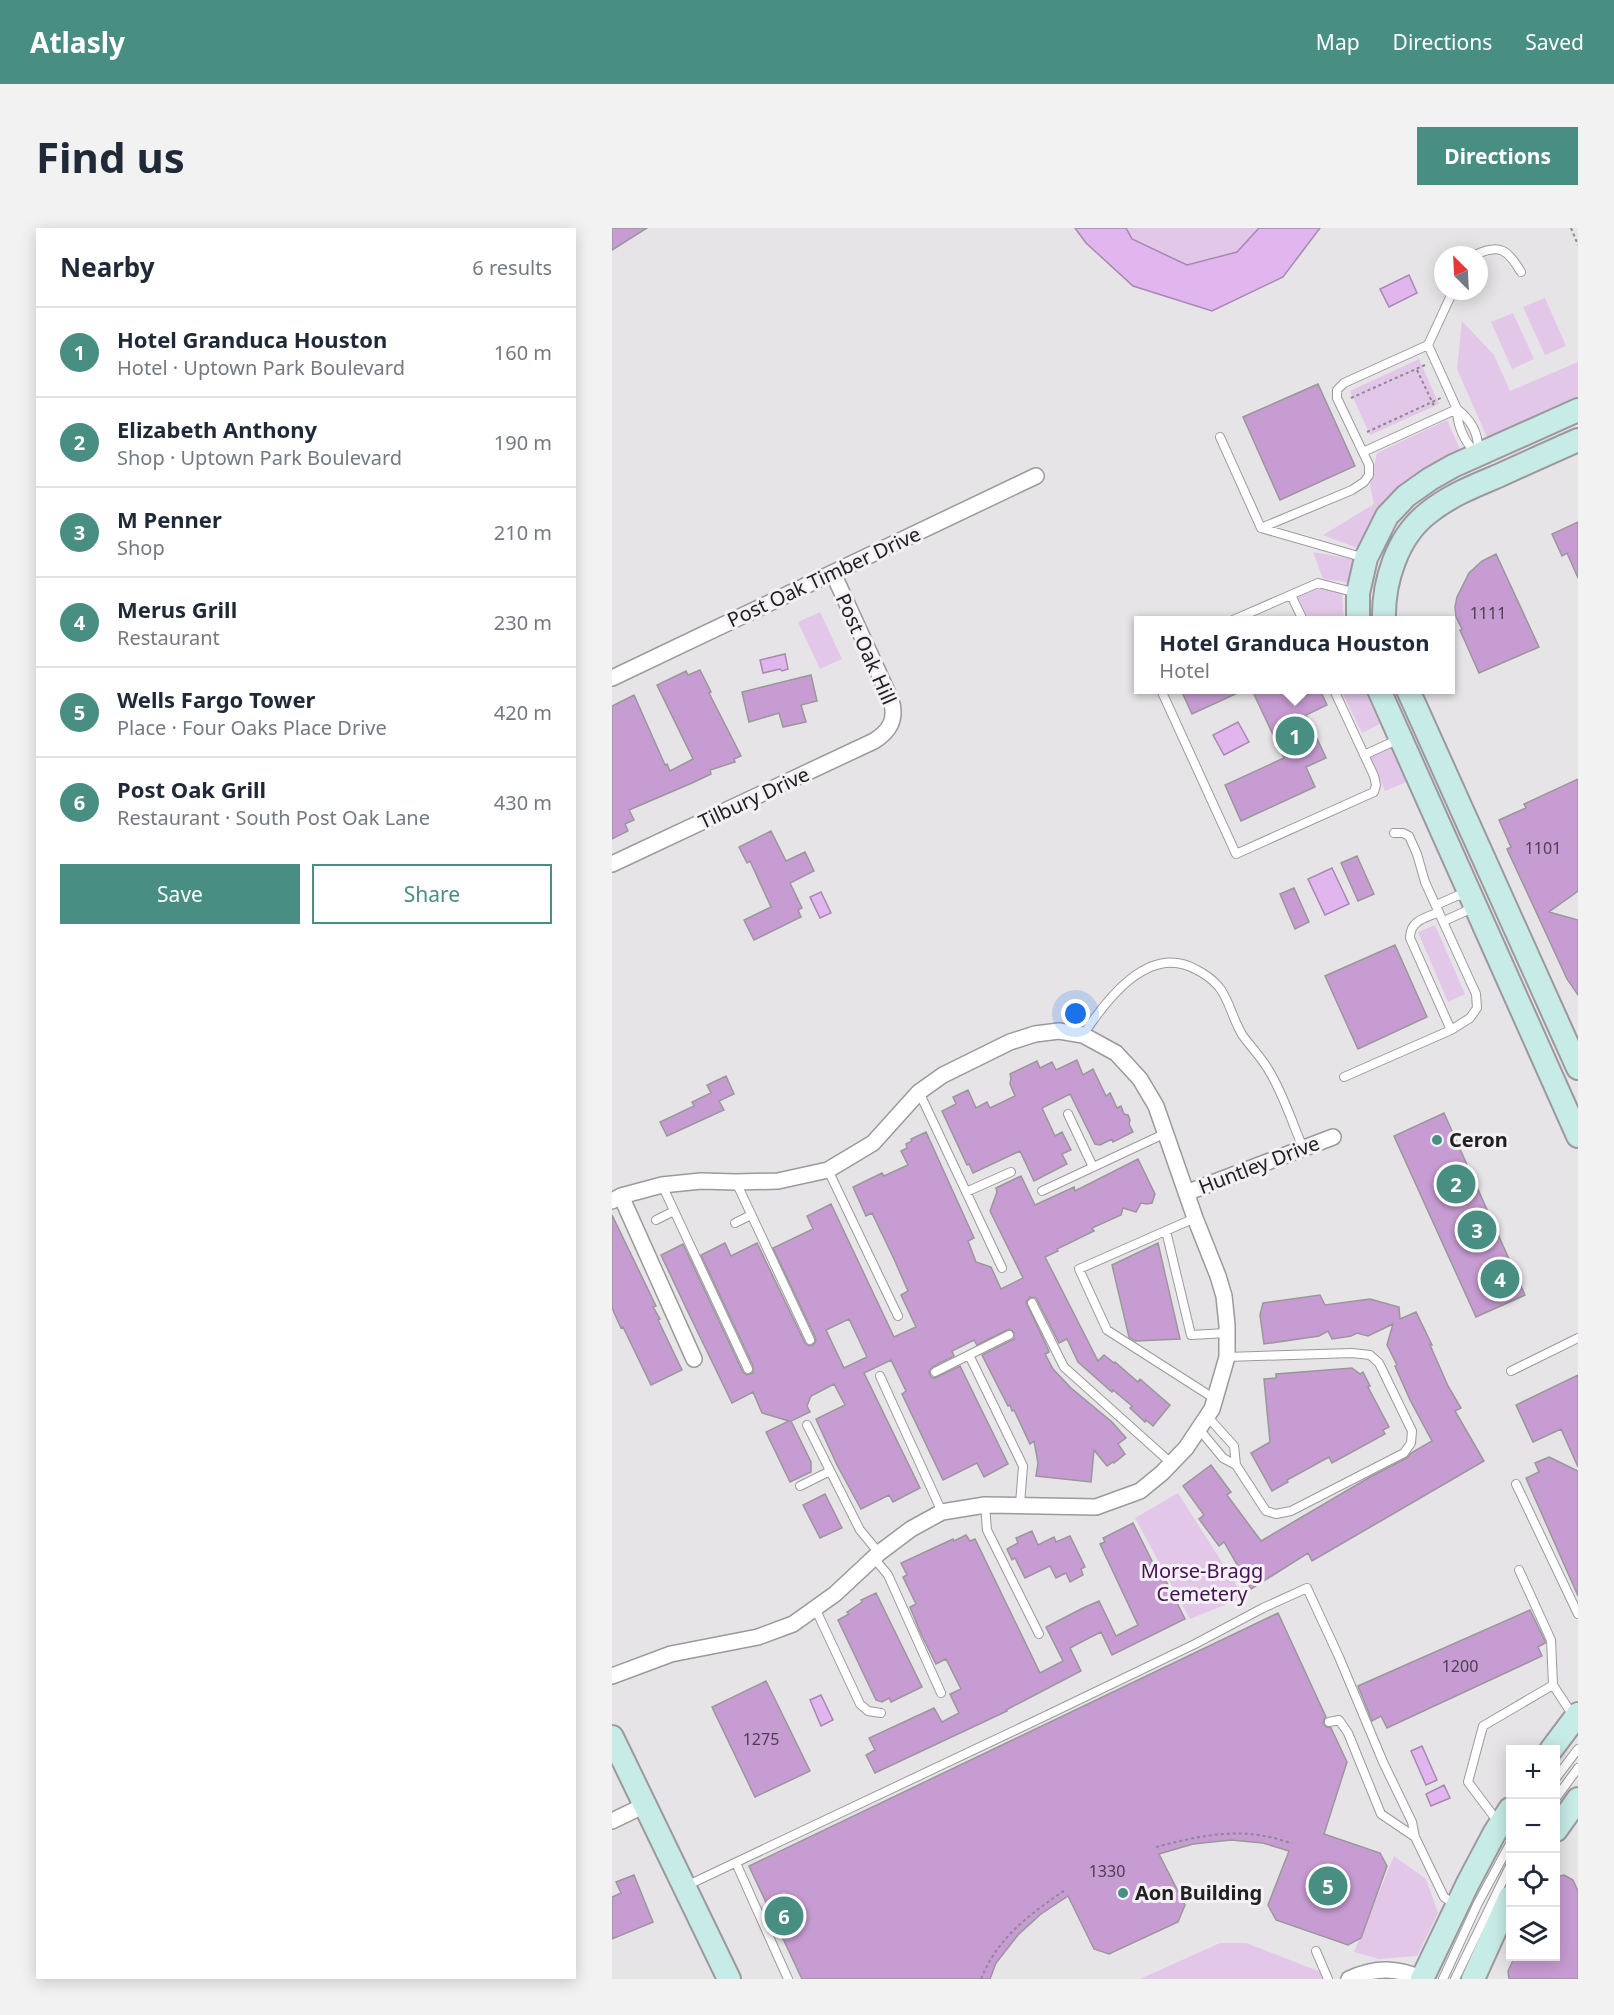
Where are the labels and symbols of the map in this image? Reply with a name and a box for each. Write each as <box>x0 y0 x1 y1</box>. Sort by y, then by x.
north arrow <box>1434 246 1488 300</box>
street label: Post Oak Timber Drive <box>723 520 925 633</box>
street label: Post Oak Hill <box>830 589 903 709</box>
house number: 1111 <box>1470 602 1506 624</box>
pin: 1 <box>1276 714 1314 758</box>
street label: Tilbury Drive <box>694 760 814 835</box>
house number: 1101 <box>1525 837 1561 859</box>
your location <box>1061 999 1090 1028</box>
place label: Ceron <box>1449 1126 1508 1153</box>
street label: Huntley Drive <box>1194 1129 1323 1200</box>
marker: Ceron <box>1430 1133 1444 1147</box>
pin: 2 <box>1436 1162 1476 1206</box>
pin: 3 <box>1458 1208 1496 1252</box>
pin: 4 <box>1480 1256 1520 1302</box>
park label: Morse-Bragg Cemetery <box>1141 1557 1263 1607</box>
house number: 1200 <box>1442 1655 1478 1677</box>
house number: 1275 <box>743 1728 779 1750</box>
house number: 1330 <box>1089 1860 1125 1882</box>
pin: 5 <box>1308 1864 1348 1908</box>
place label: Aon Building <box>1135 1879 1262 1906</box>
marker: Aon Building <box>1116 1886 1130 1900</box>
pin: 6 <box>764 1894 804 1938</box>

